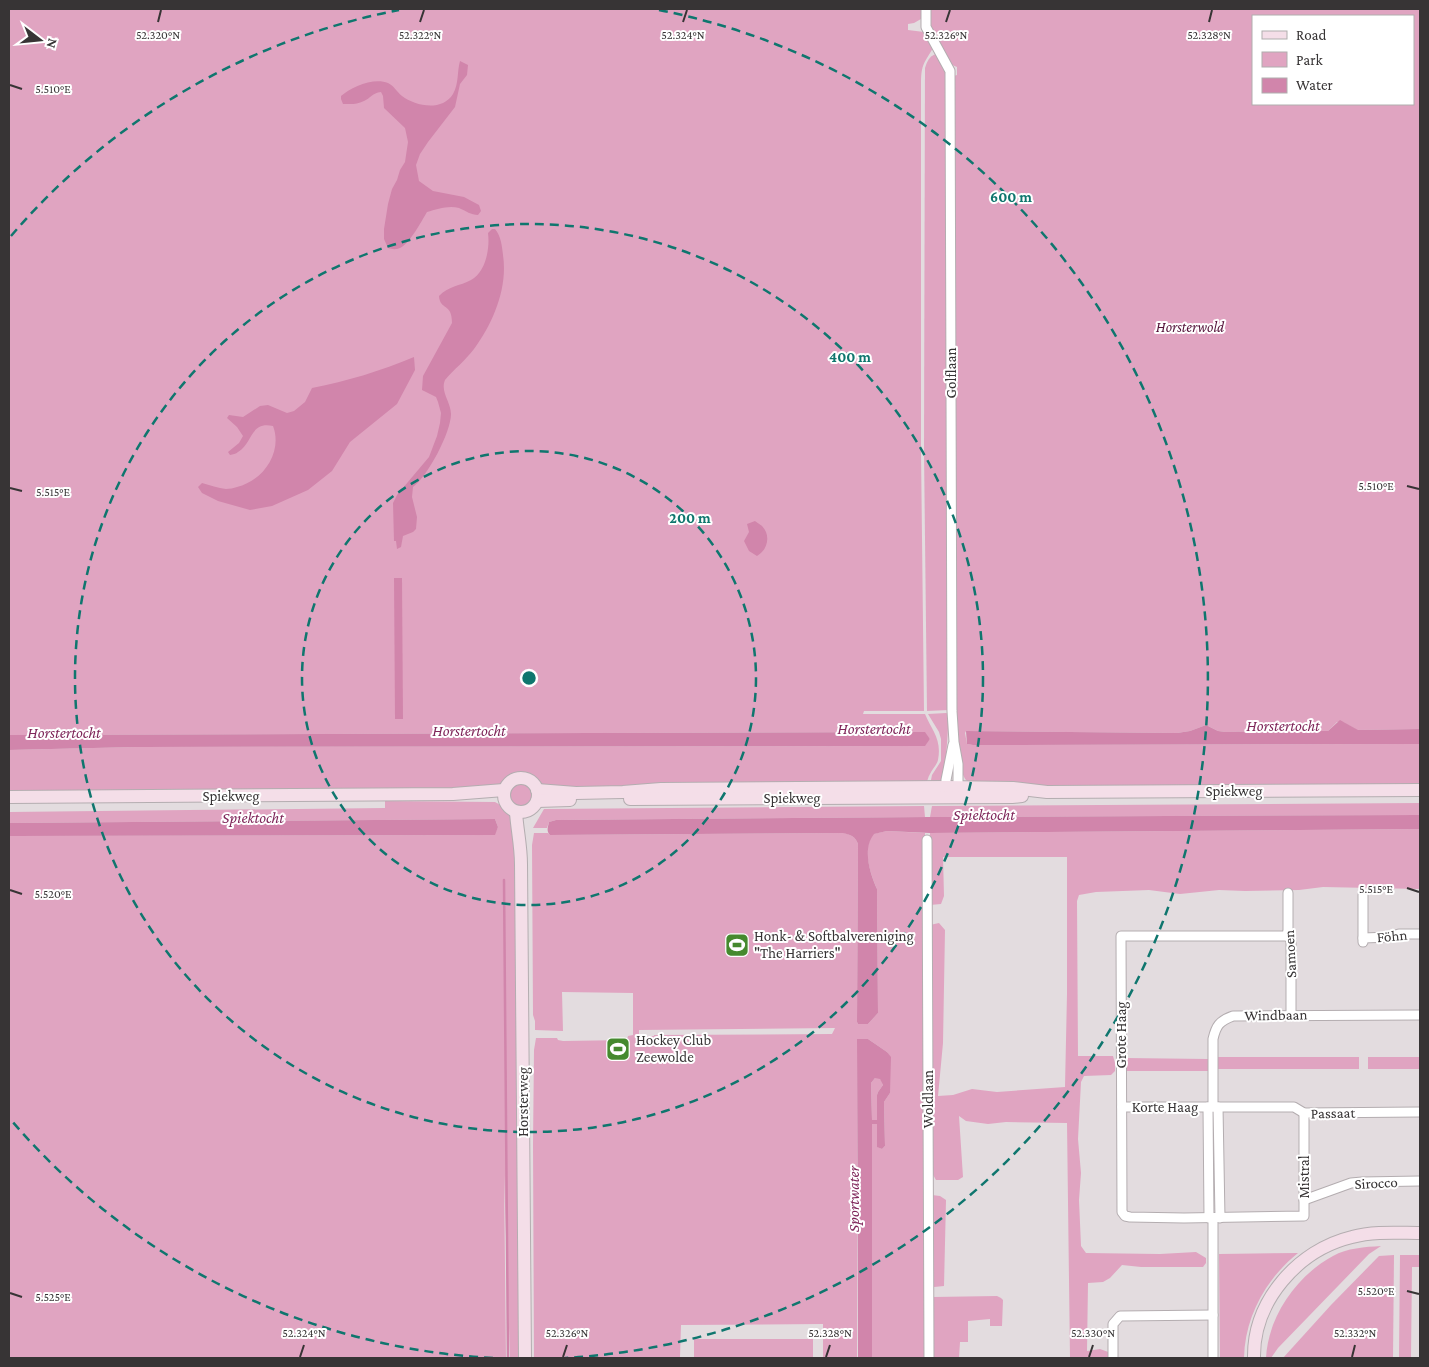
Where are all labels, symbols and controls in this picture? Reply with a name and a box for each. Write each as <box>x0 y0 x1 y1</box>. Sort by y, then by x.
north arrow <box>15 15 65 65</box>
legend <box>1252 15 1414 105</box>
text: Road <box>1296 27 1327 43</box>
text: 52.320°N <box>136 28 180 42</box>
text: 52.322°N <box>399 28 441 42</box>
text: 52.324°N <box>661 28 705 42</box>
text: 52.326°N <box>925 28 968 42</box>
text: 52.328°N <box>1187 28 1231 42</box>
text: N <box>43 37 62 51</box>
text: Park <box>1296 52 1323 68</box>
text: Water <box>1296 77 1333 93</box>
text: 5.510°E <box>35 82 71 96</box>
text: 600 m <box>990 189 1032 205</box>
park label: Horsterwold <box>1156 319 1225 335</box>
street label: Golflaan <box>943 348 959 398</box>
text: 400 m <box>829 349 871 365</box>
text: 5.510°E <box>1358 479 1394 493</box>
text: 5.515°E <box>36 485 71 499</box>
text: 200 m <box>669 510 711 526</box>
centre of rings <box>520 669 538 687</box>
water label: Horstertocht <box>1246 717 1320 734</box>
water label: Horstertocht <box>837 720 911 737</box>
water label: Horstertocht <box>432 722 506 739</box>
water label: Horstertocht <box>27 724 101 741</box>
street label: Spiekweg <box>1205 783 1263 800</box>
street label: Spiekweg <box>202 788 260 805</box>
street label: Spiekweg <box>763 790 821 807</box>
water label: Spiektocht <box>953 806 1015 824</box>
water label: Spiektocht <box>222 809 284 827</box>
text: 5.515°E <box>1359 882 1394 896</box>
text: 5.520°E <box>35 887 72 901</box>
street label: Föhn <box>1376 927 1408 945</box>
place label: Honk- & Softbalvereniging "The Harriers" <box>754 928 914 961</box>
street label: Samoen <box>1281 930 1299 978</box>
sports icon: Honk- & Softbalvereniging "The Harriers" <box>724 932 750 958</box>
street label: Grote Haag <box>1113 1001 1130 1069</box>
street label: Windbaan <box>1244 1006 1308 1024</box>
place label: Hockey Club Zeewolde <box>636 1032 712 1065</box>
sports icon: Hockey Club Zeewolde <box>605 1036 631 1062</box>
street label: Horsterweg <box>515 1067 532 1137</box>
street label: Woldlaan <box>920 1070 936 1128</box>
street label: Korte Haag <box>1132 1099 1198 1116</box>
street label: Passaat <box>1310 1105 1357 1121</box>
street label: Mistral <box>1296 1155 1312 1199</box>
water label: Sportwater <box>845 1165 863 1232</box>
street label: Sirocco <box>1354 1174 1398 1192</box>
text: 5.520°E <box>1358 1284 1395 1298</box>
text: 5.525°E <box>35 1290 71 1304</box>
text: 52.324°N <box>282 1326 326 1340</box>
text: 52.326°N <box>546 1326 589 1340</box>
text: 52.328°N <box>808 1326 852 1340</box>
text: 52.330°N <box>1071 1326 1115 1340</box>
text: 52.332°N <box>1334 1326 1376 1340</box>

